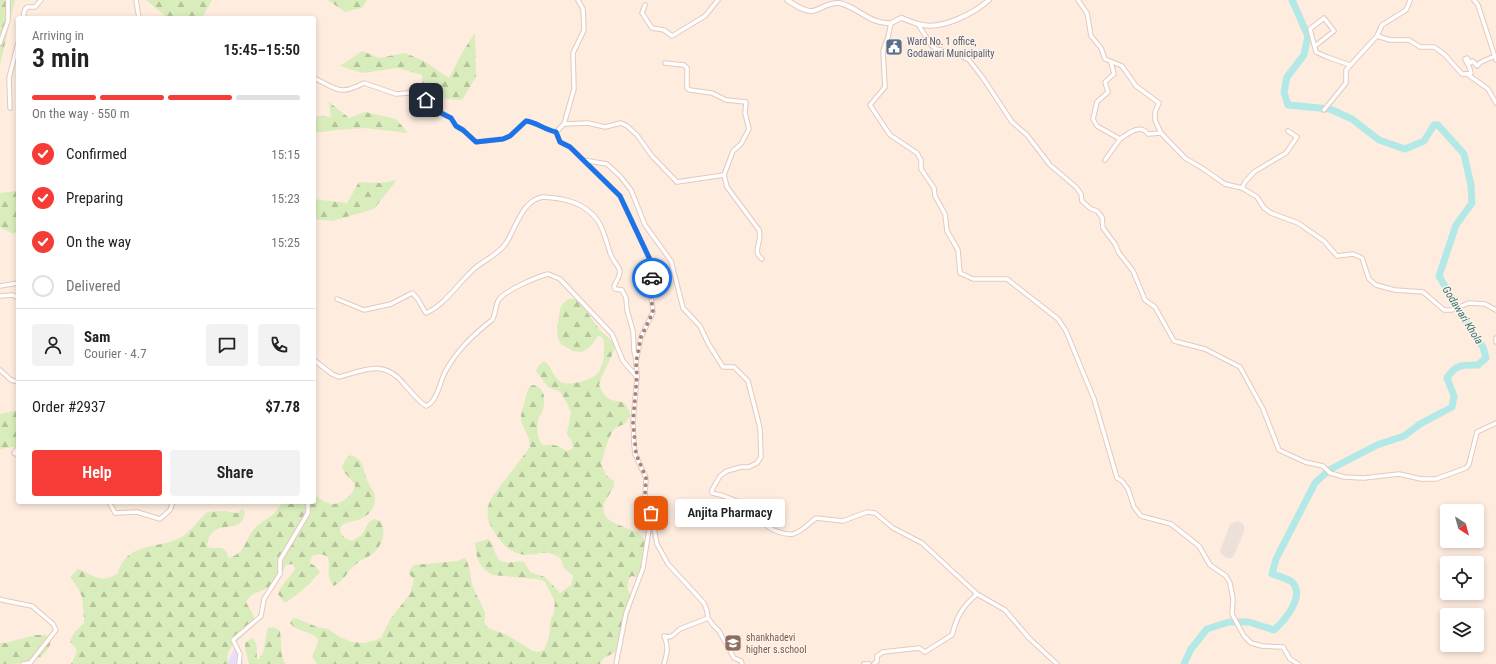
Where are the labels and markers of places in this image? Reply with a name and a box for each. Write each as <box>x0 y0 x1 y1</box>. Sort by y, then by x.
place label: Ward No. 1 office, Godawari Municipality <box>907 36 994 59</box>
public building icon: Ward No. 1 office, Godawari Municipality <box>884 37 904 57</box>
pin <box>409 83 443 117</box>
pin <box>634 496 668 530</box>
callout: Anjita Pharmacy <box>675 499 785 527</box>
place label: shankhadevi higher s.school <box>746 632 806 655</box>
school or university icon: shankhadevi higher s.school <box>723 633 743 653</box>

